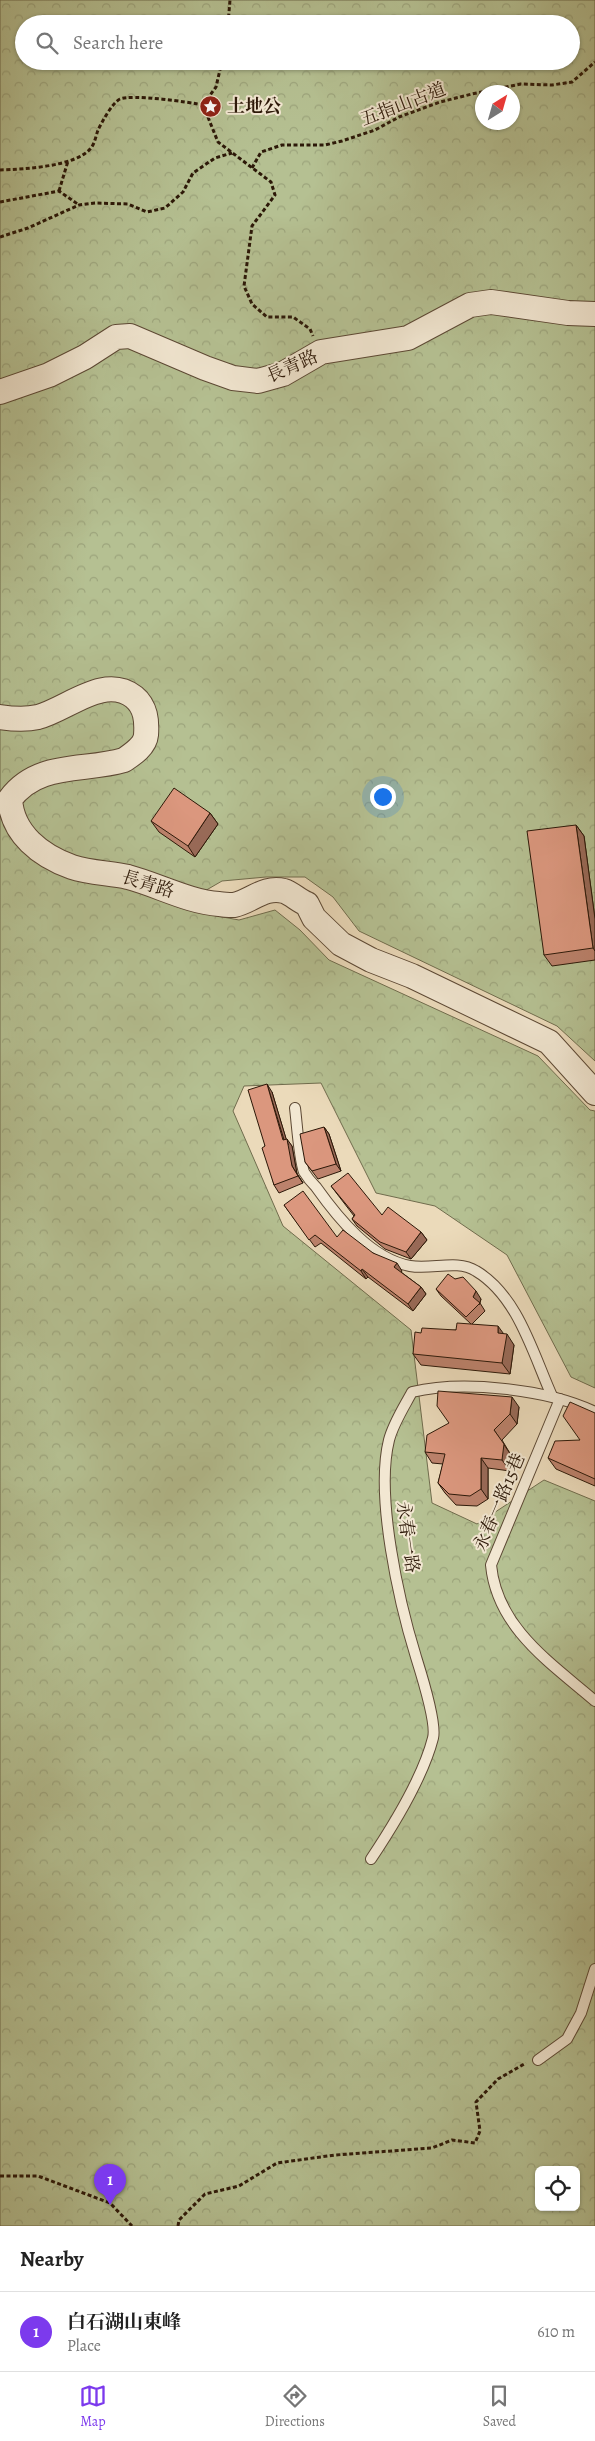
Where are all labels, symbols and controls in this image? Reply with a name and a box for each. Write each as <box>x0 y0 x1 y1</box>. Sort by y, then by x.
search box <box>15 15 580 70</box>
icon: search <box>33 29 61 57</box>
text: Search here <box>73 30 163 56</box>
street label: 五指山古道 <box>357 77 449 131</box>
north arrow <box>475 85 520 130</box>
place icon: 土地公 <box>199 94 223 118</box>
place label: 土地公 <box>227 94 281 118</box>
street label: 長青路 <box>262 344 322 388</box>
your location <box>370 784 396 810</box>
street label: 長青路 <box>119 865 177 903</box>
street label: 永春一路15巷 <box>468 1449 530 1555</box>
street label: 永春一路 <box>391 1500 425 1574</box>
pin: 1 <box>94 2164 126 2205</box>
map controls <box>535 2166 580 2211</box>
button: locate <box>535 2166 580 2211</box>
text: Nearby <box>20 2245 83 2273</box>
text: 白石湖山東峰 <box>67 2309 181 2335</box>
text: 1 <box>33 2321 39 2343</box>
text: 610 m <box>537 2321 575 2343</box>
text: Place <box>67 2335 101 2357</box>
tab: Map <box>79 2382 107 2431</box>
tab: Directions <box>265 2382 325 2431</box>
tab: Saved <box>483 2382 516 2431</box>

